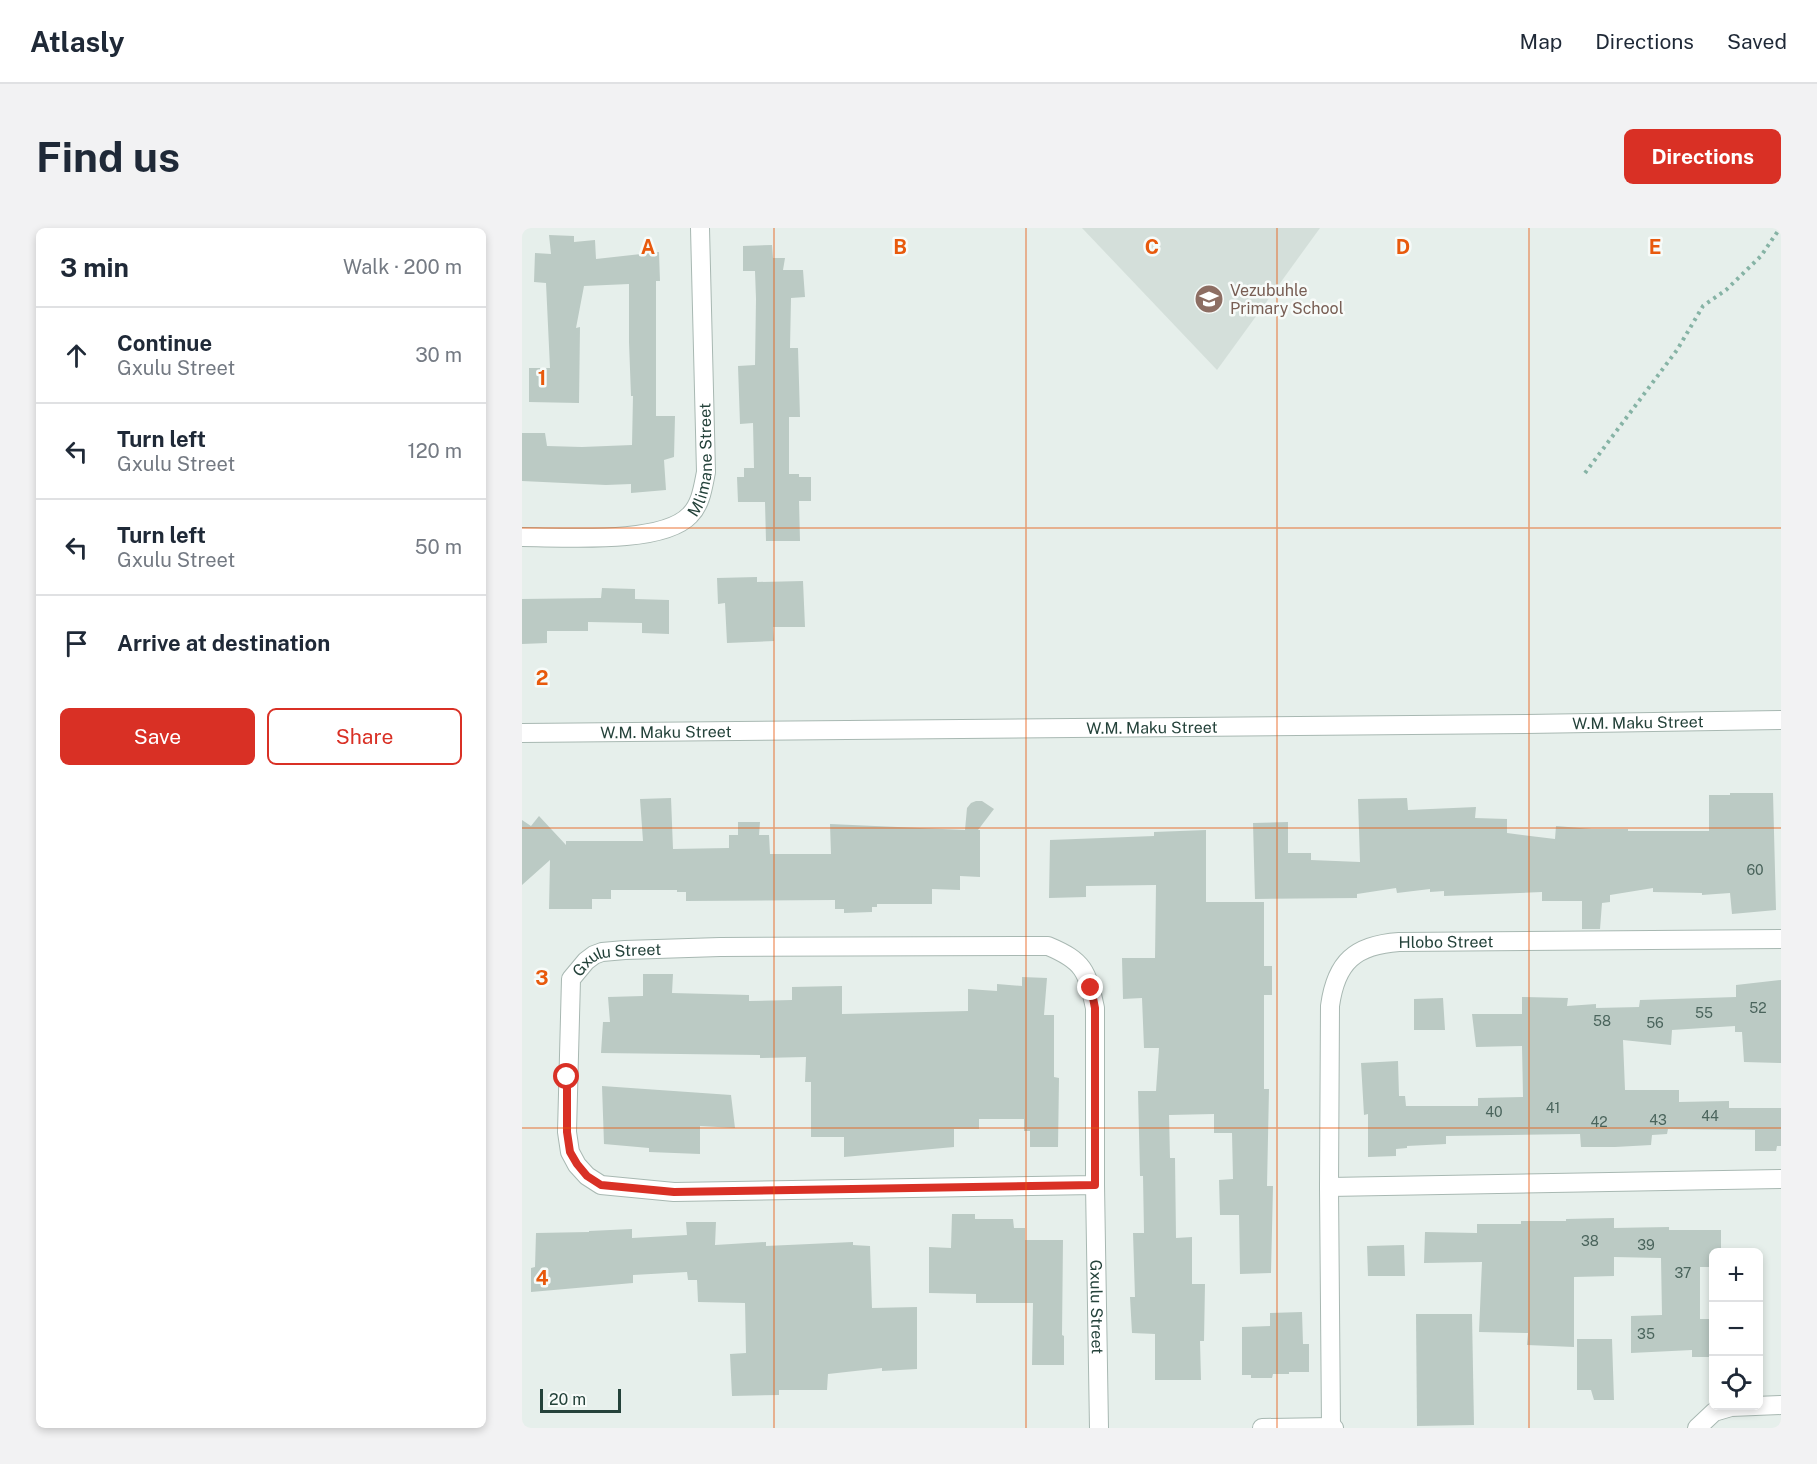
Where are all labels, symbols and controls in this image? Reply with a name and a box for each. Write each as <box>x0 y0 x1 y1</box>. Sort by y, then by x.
text: Atlasly <box>30 25 124 58</box>
text: Map <box>1520 29 1562 54</box>
text: Directions <box>1595 29 1694 54</box>
text: Saved <box>1727 29 1787 54</box>
button: Directions <box>1624 129 1781 184</box>
text: Find us <box>36 132 180 181</box>
text: A <box>641 235 655 259</box>
text: B <box>893 235 907 259</box>
text: C <box>1145 235 1159 259</box>
text: D <box>1396 235 1410 259</box>
text: E <box>1649 235 1661 259</box>
text: 3 min <box>60 252 129 283</box>
text: Walk · 200 m <box>343 255 462 279</box>
place label: Vezubuhle Primary School <box>1230 281 1344 318</box>
school or university icon: Vezubuhle Primary School <box>1193 283 1225 315</box>
text: Continue <box>117 330 212 356</box>
icon: ahead <box>60 339 93 372</box>
text: 30 m <box>415 343 462 367</box>
text: Gxulu Street <box>117 356 235 380</box>
text: 1 <box>538 366 546 390</box>
street label: Mlimane Street <box>683 403 715 520</box>
text: Turn left <box>117 426 206 452</box>
icon: left <box>60 435 93 468</box>
text: 120 m <box>408 439 462 463</box>
text: Gxulu Street <box>117 452 235 476</box>
text: Turn left <box>117 522 206 548</box>
icon: left <box>60 531 93 564</box>
text: 50 m <box>415 535 462 559</box>
text: Gxulu Street <box>117 548 235 572</box>
icon: arrive <box>60 627 93 660</box>
text: Arrive at destination <box>117 630 330 656</box>
text: 2 <box>536 666 548 690</box>
button: Save <box>60 708 255 765</box>
button: Share <box>267 708 462 765</box>
street label: W.M. Maku Street <box>1572 712 1704 733</box>
street label: W.M. Maku Street <box>1086 717 1218 737</box>
street label: W.M. Maku Street <box>600 722 732 742</box>
house number: 60 <box>1746 862 1764 878</box>
street label: Hlobo Street <box>1398 932 1494 952</box>
street label: Gxulu Street <box>568 939 662 980</box>
text: 3 <box>535 966 549 990</box>
route end <box>1077 974 1103 1000</box>
house number: 52 <box>1749 1000 1767 1016</box>
house number: 55 <box>1695 1005 1713 1021</box>
house number: 58 <box>1593 1013 1611 1029</box>
house number: 56 <box>1646 1015 1664 1031</box>
route start <box>553 1063 579 1089</box>
house number: 41 <box>1546 1100 1560 1116</box>
house number: 40 <box>1485 1104 1503 1120</box>
house number: 44 <box>1701 1108 1719 1124</box>
house number: 43 <box>1649 1112 1667 1128</box>
house number: 42 <box>1590 1114 1608 1130</box>
house number: 38 <box>1581 1233 1599 1249</box>
house number: 39 <box>1637 1237 1655 1253</box>
map controls <box>1709 1248 1763 1410</box>
button: + <box>1709 1248 1763 1302</box>
street label: Gxulu Street <box>1087 1259 1107 1354</box>
house number: 37 <box>1675 1265 1691 1281</box>
text: 4 <box>535 1266 549 1290</box>
button: − <box>1709 1302 1763 1356</box>
house number: 35 <box>1637 1326 1655 1342</box>
button: locate <box>1709 1356 1763 1410</box>
scale bar <box>540 1386 621 1414</box>
text: 20 m <box>549 1390 586 1409</box>

